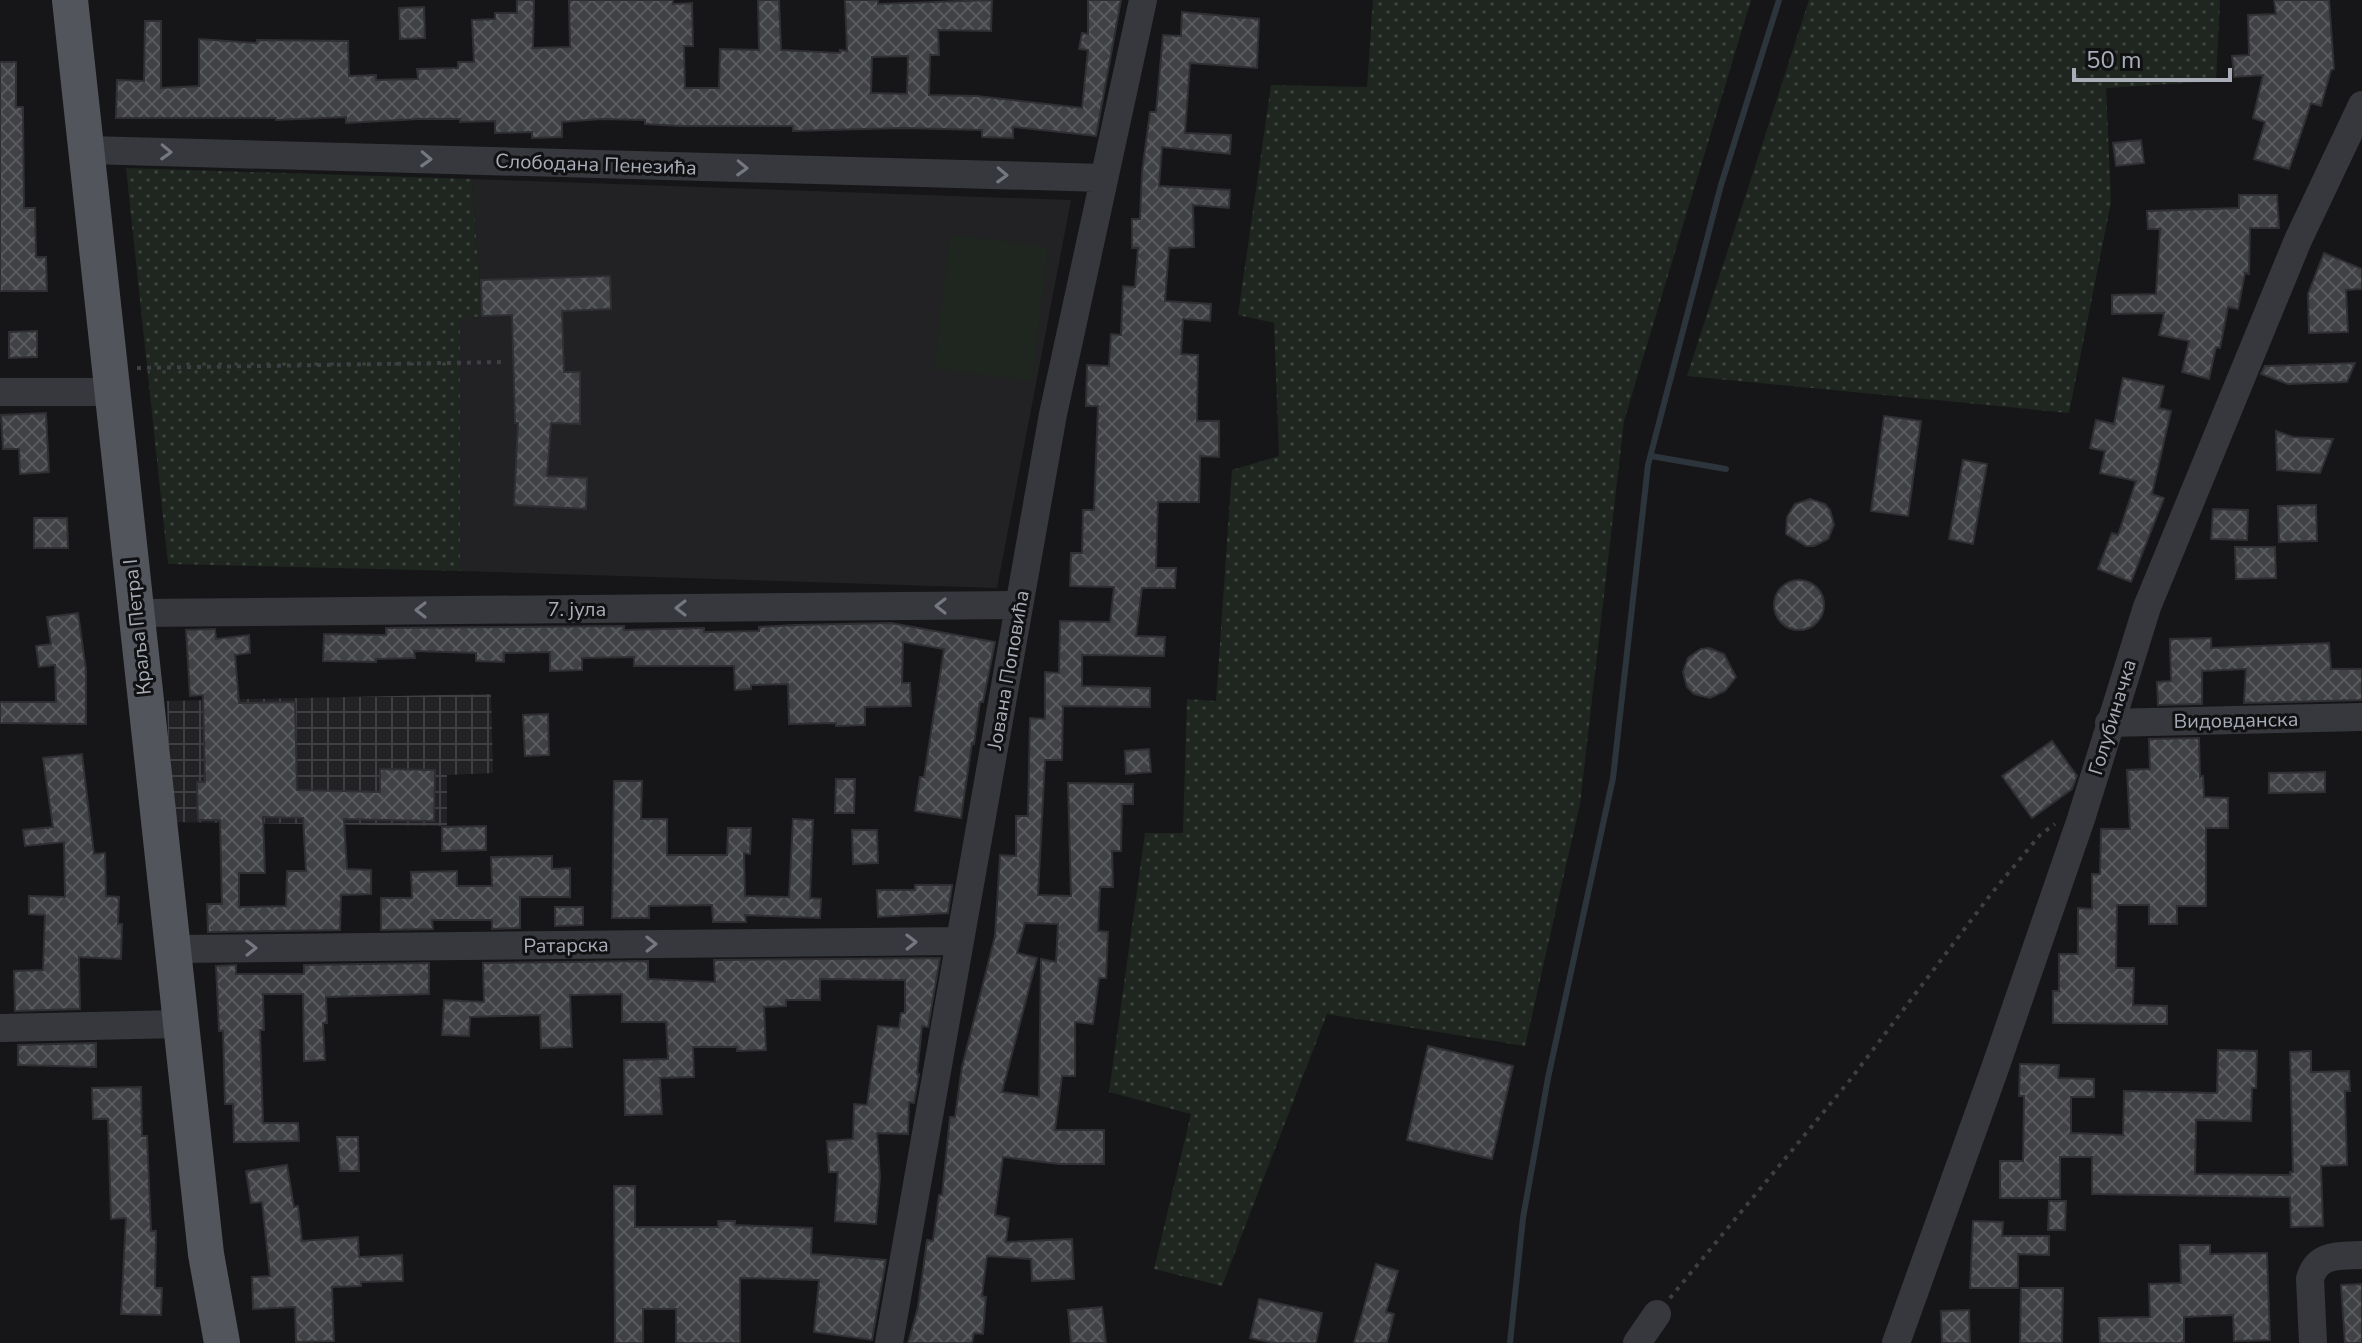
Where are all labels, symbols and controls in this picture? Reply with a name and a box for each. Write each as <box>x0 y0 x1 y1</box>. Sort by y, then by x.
scale bar <box>2074 32 2230 82</box>
text: 50 m <box>2086 44 2142 76</box>
one-way arrow <box>160 144 173 161</box>
street label: Слободана Пенезића <box>495 147 697 182</box>
one-way arrow <box>420 151 433 168</box>
one-way arrow <box>736 159 749 176</box>
one-way arrow <box>996 166 1009 184</box>
street label: Краља Петра I <box>117 558 158 696</box>
street label: Јована Поповића <box>981 588 1036 753</box>
street label: 7. јула <box>548 596 606 623</box>
one-way arrow <box>934 597 947 615</box>
one-way arrow <box>674 599 687 617</box>
one-way arrow <box>414 601 427 619</box>
street label: Голубиначка <box>2082 656 2143 778</box>
street label: Видовданска <box>2173 706 2299 735</box>
street label: Ратарска <box>523 931 609 960</box>
one-way arrow <box>905 933 918 951</box>
one-way arrow <box>645 935 658 953</box>
one-way arrow <box>245 939 258 957</box>

